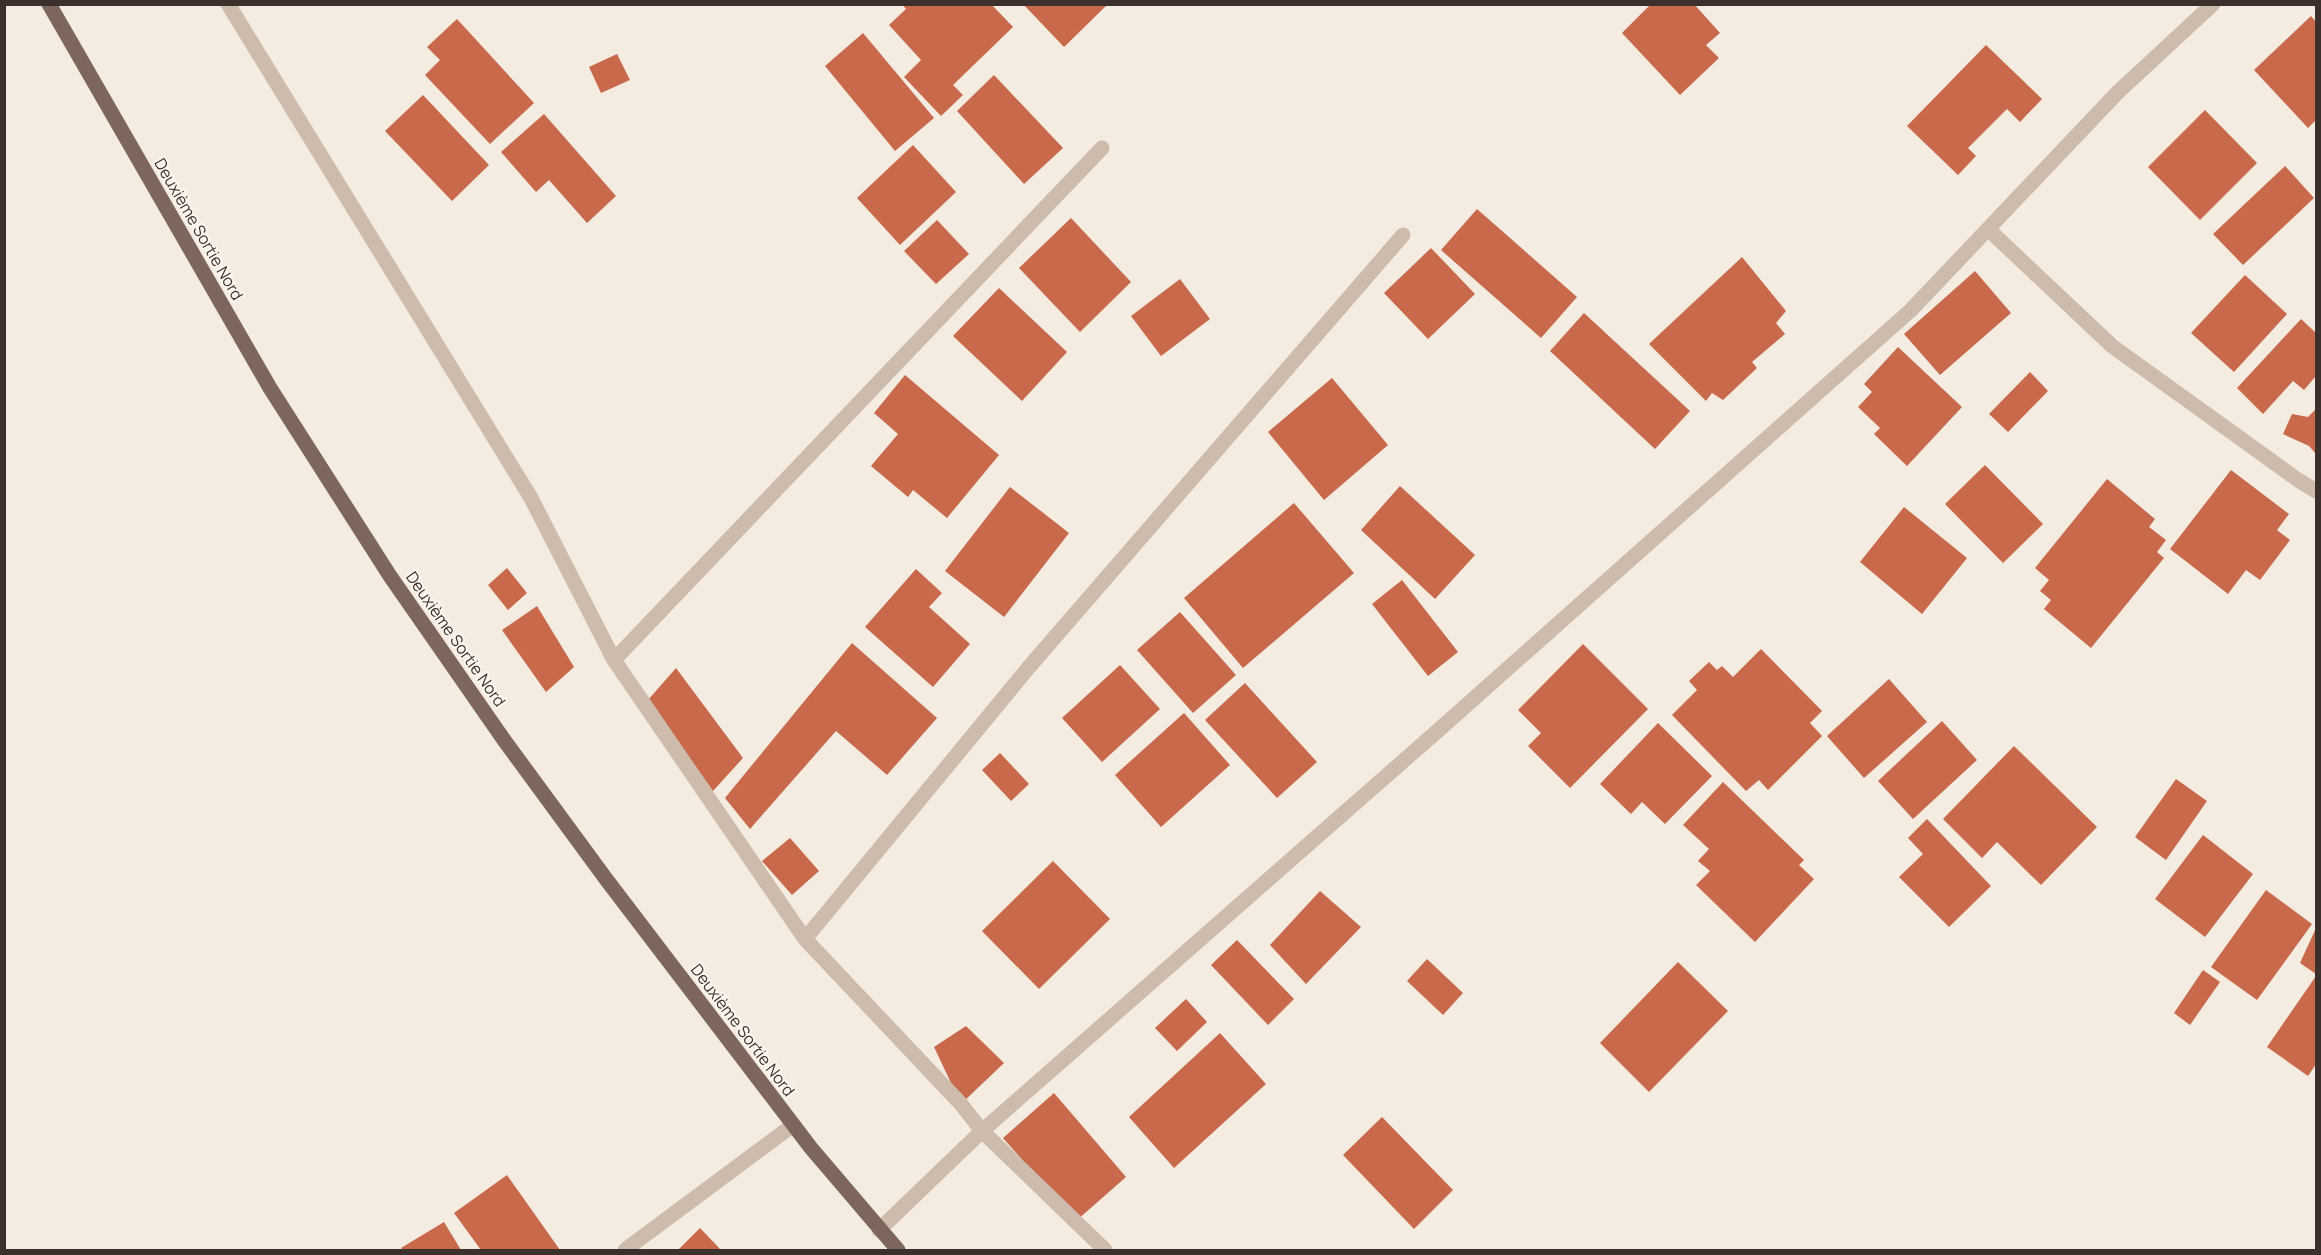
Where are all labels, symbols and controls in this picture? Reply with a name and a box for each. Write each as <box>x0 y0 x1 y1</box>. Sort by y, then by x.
street label: Deuxième Sortie Nord <box>149 154 249 304</box>
street label: Deuxième Sortie Nord <box>401 567 511 711</box>
street label: Deuxième Sortie Nord <box>686 959 800 1101</box>

